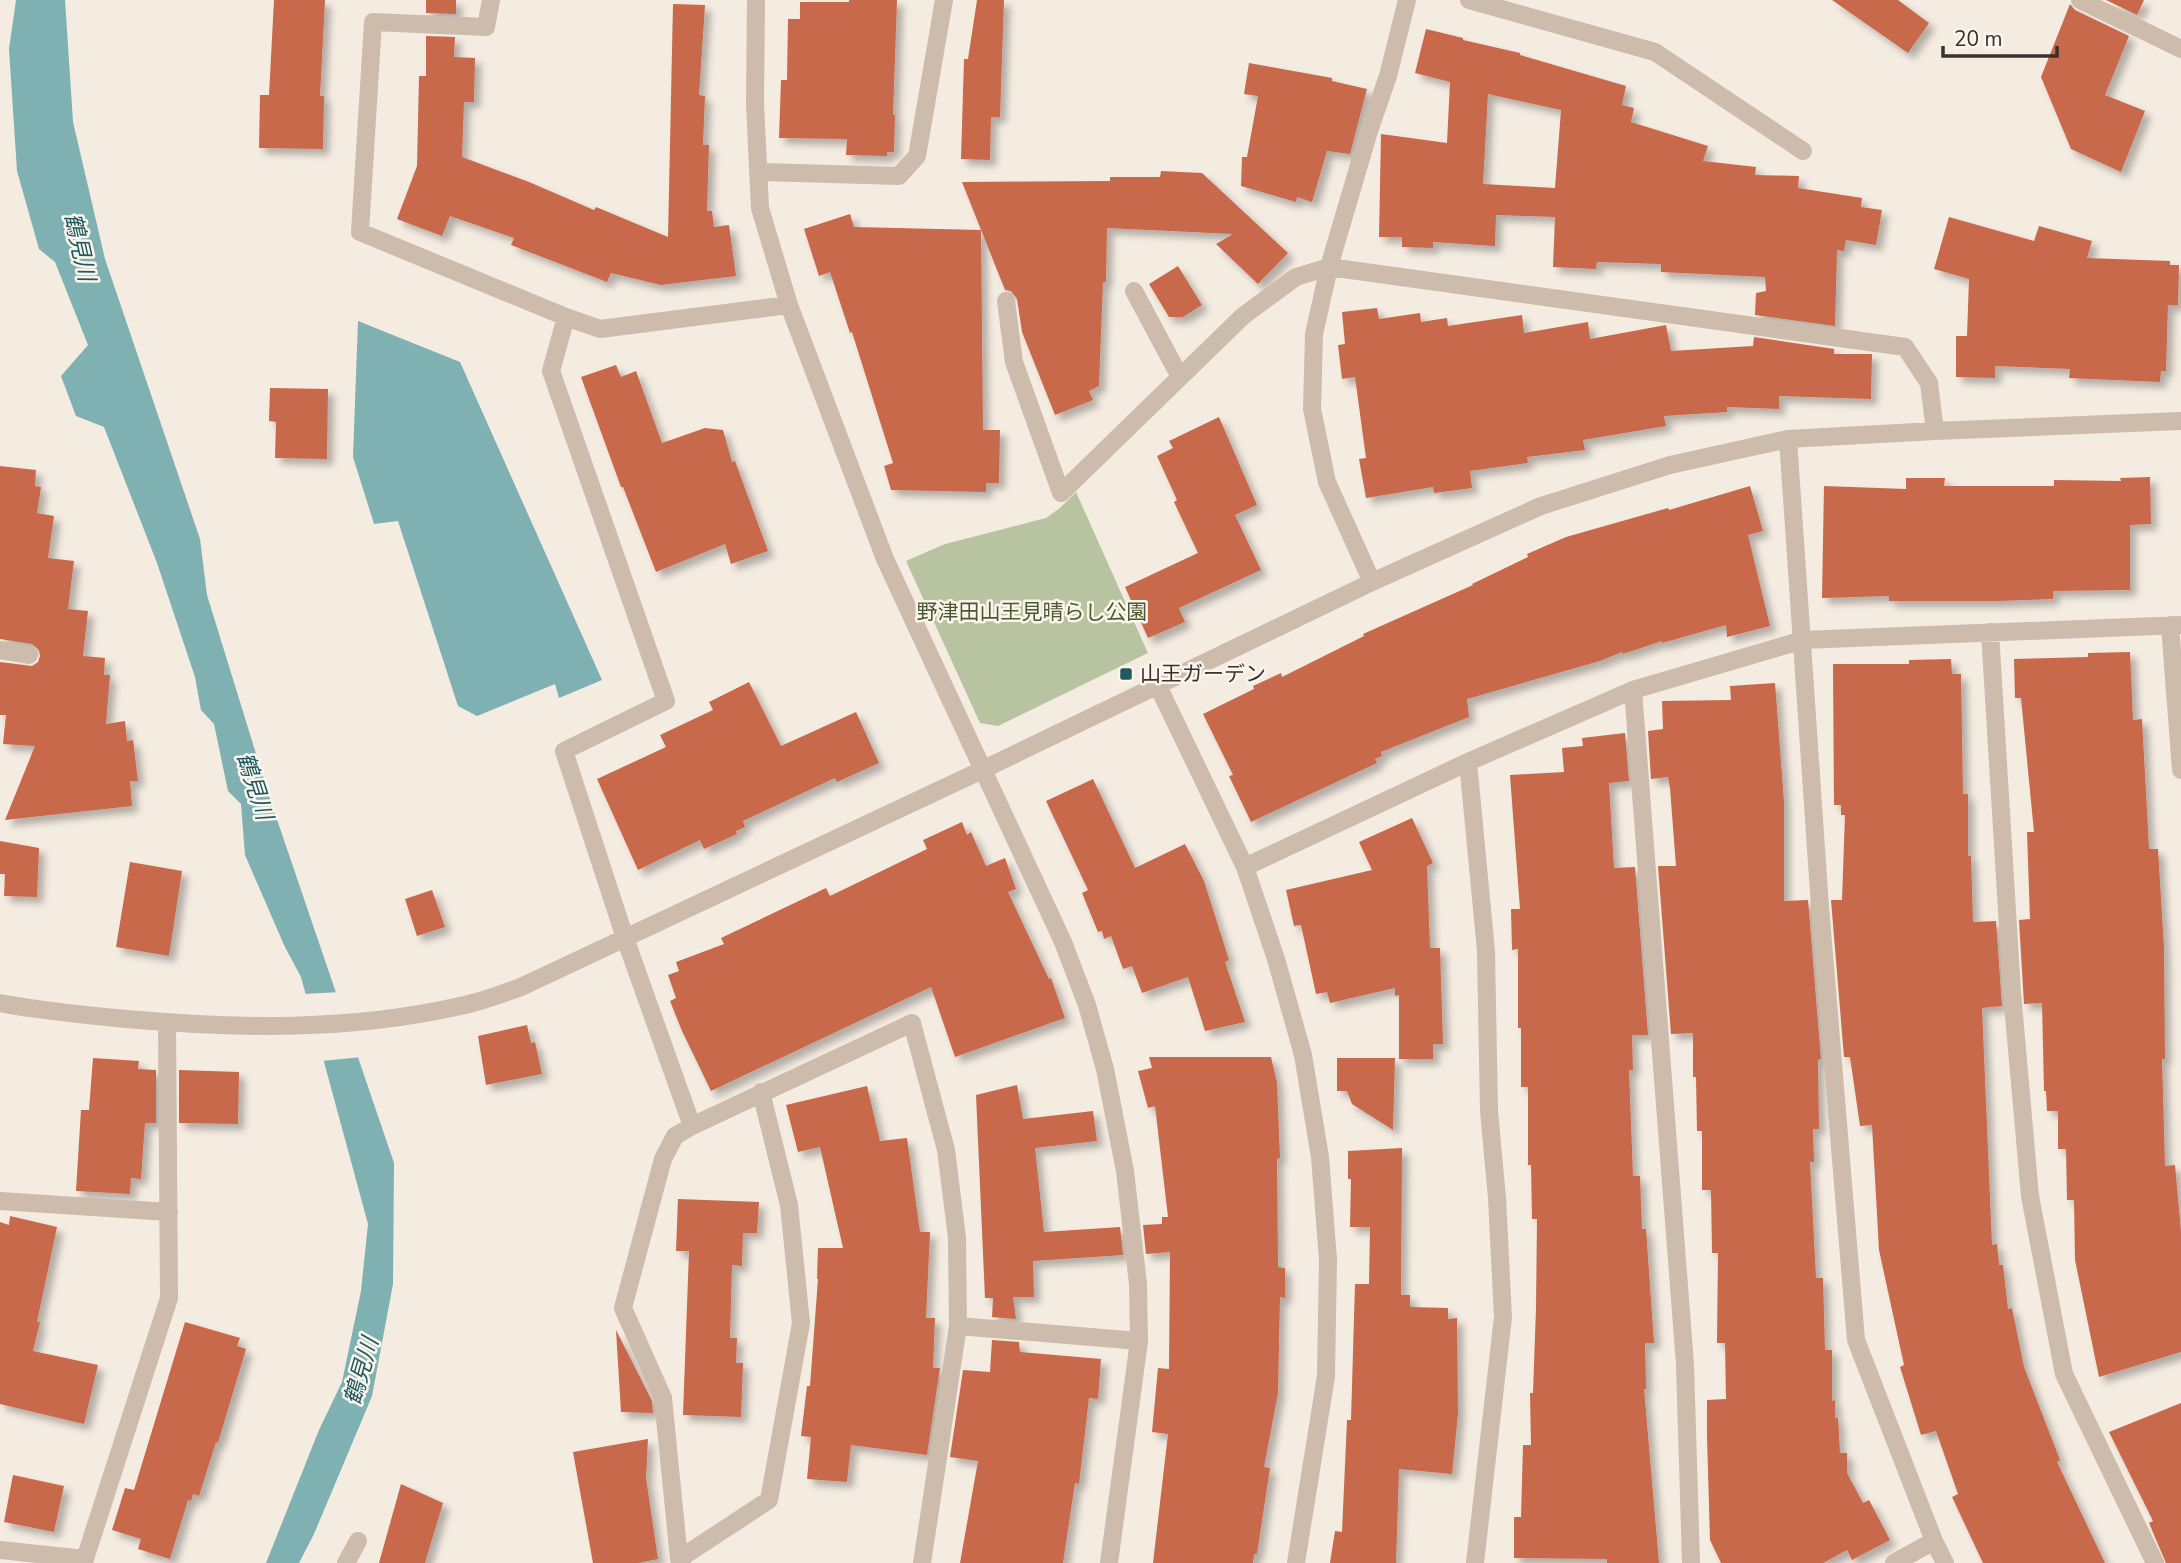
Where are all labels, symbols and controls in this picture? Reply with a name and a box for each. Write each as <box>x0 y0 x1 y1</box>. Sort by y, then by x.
scale bar <box>1943 14 2057 58</box>
text: 20 m <box>1954 25 2003 53</box>
water label: 鶴見川 <box>57 210 103 287</box>
park label: 野津田山王見晴らし公園 <box>917 598 1148 626</box>
place label: 山王ガーデン <box>1140 660 1266 688</box>
marker: 山王ガーデン <box>1118 666 1134 682</box>
water label: 鶴見川 <box>229 749 281 827</box>
water label: 鶴見川 <box>337 1331 387 1409</box>

